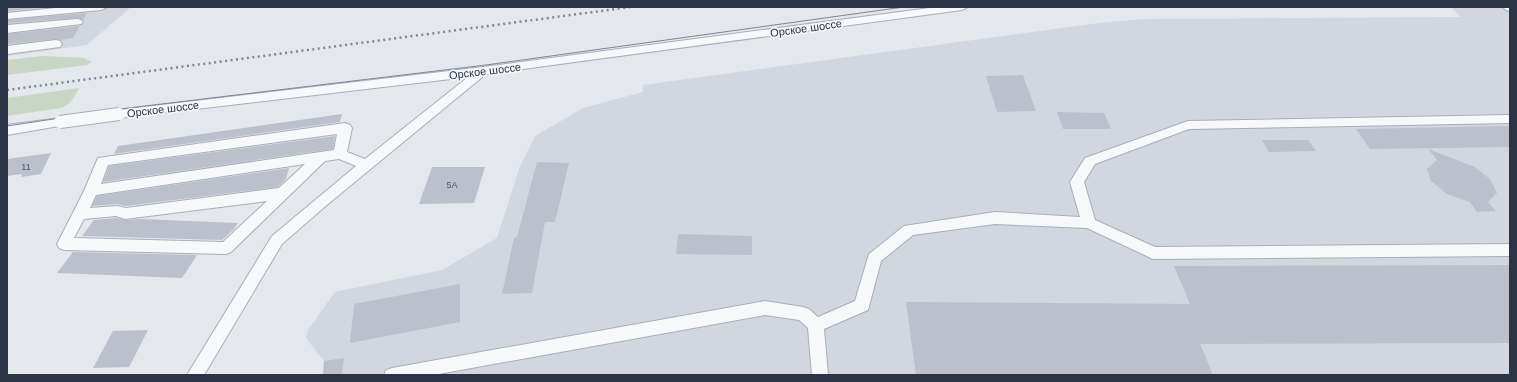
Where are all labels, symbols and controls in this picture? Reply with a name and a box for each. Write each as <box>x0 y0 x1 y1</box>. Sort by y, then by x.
street label: Орское шоссе <box>769 17 843 39</box>
street label: Орское шоссе <box>448 61 522 81</box>
street label: Орское шоссе <box>126 99 200 119</box>
house number: 11 <box>21 162 31 172</box>
house number: 5А <box>446 180 458 190</box>

